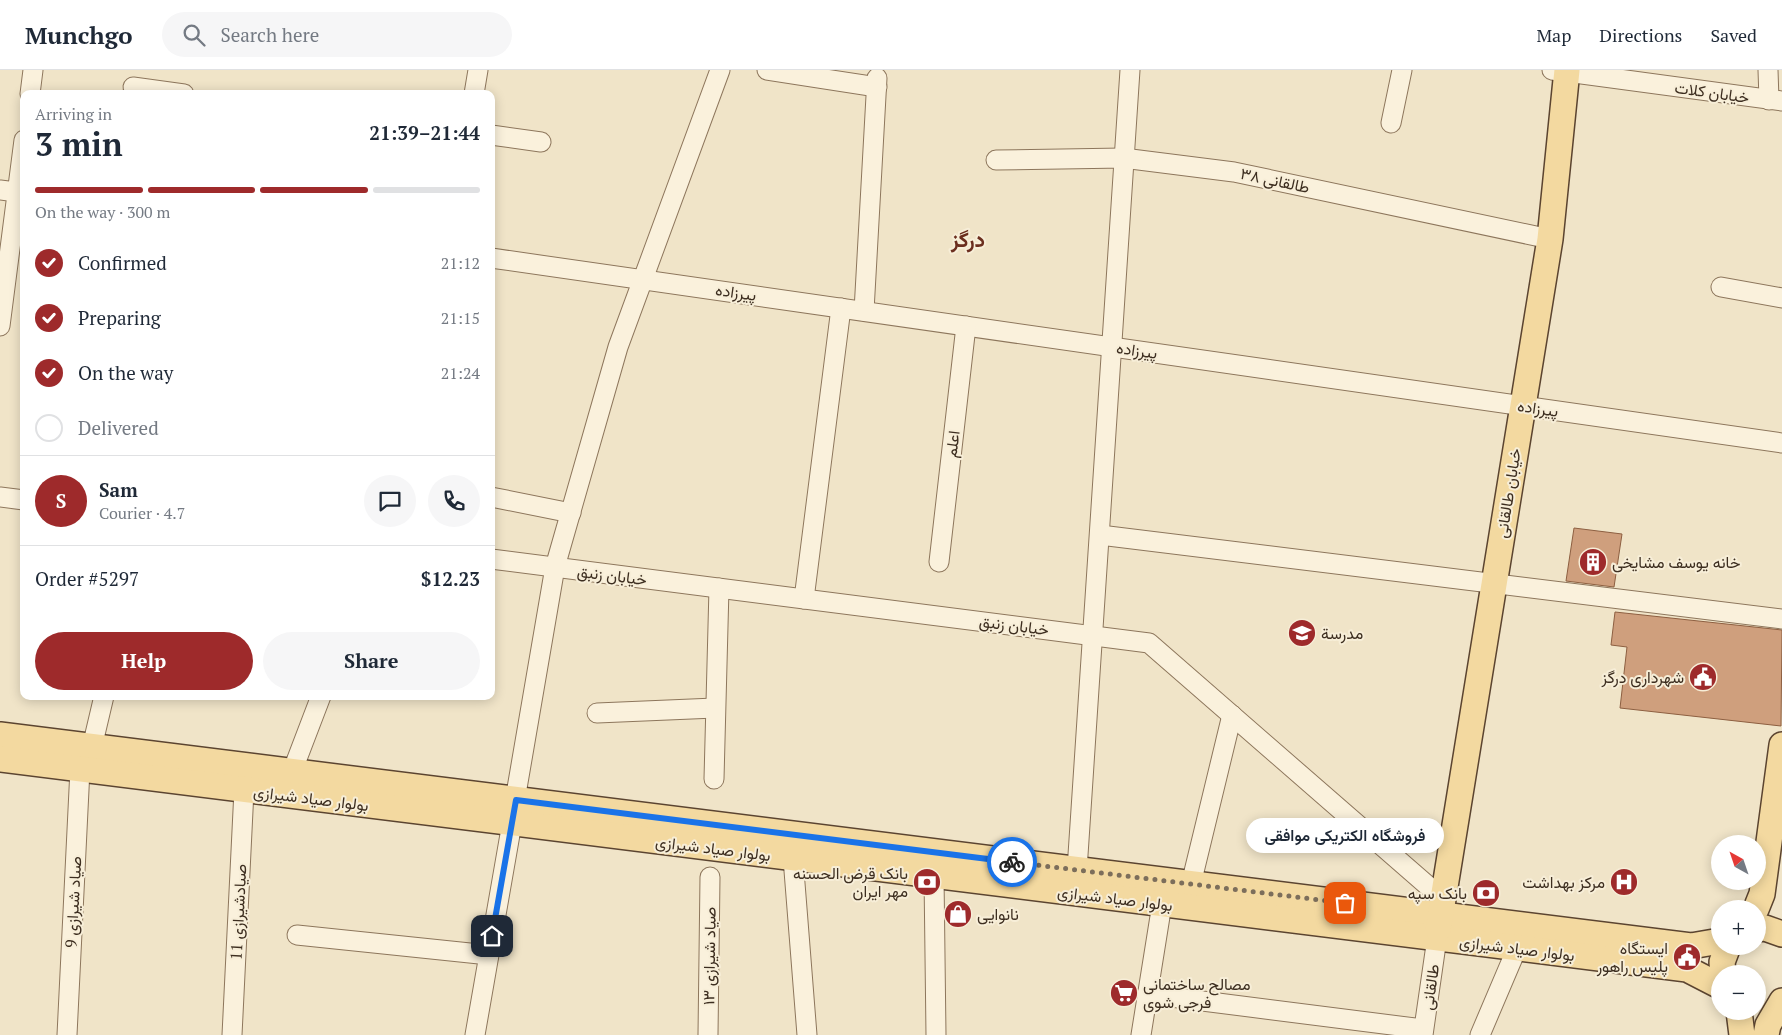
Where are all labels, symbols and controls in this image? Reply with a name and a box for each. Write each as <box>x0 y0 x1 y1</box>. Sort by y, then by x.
search box <box>162 12 512 57</box>
text: Munchgo <box>25 19 132 51</box>
icon: search <box>180 21 208 49</box>
text: Search here <box>220 22 319 47</box>
text: Map <box>1536 23 1571 47</box>
text: Directions <box>1599 23 1682 47</box>
text: Saved <box>1710 23 1757 47</box>
street label: خیابان کلات <box>1673 76 1751 108</box>
text: Arriving in <box>35 103 112 125</box>
text: 21:39–21:44 <box>369 120 480 145</box>
text: 3 min <box>35 123 123 165</box>
street label: طالقانی ۳۸ <box>1238 162 1312 198</box>
text: On the way · 300 m <box>35 201 170 223</box>
district label: درگز <box>950 225 985 253</box>
icon: check <box>35 249 63 277</box>
text: Confirmed <box>78 250 167 275</box>
text: 21:12 <box>441 252 480 274</box>
street label: پیرزاده <box>714 278 758 307</box>
icon: check <box>35 304 63 332</box>
text: Preparing <box>78 305 161 330</box>
text: 21:15 <box>441 307 480 329</box>
street label: پیرزاده <box>1115 336 1159 365</box>
icon: check <box>35 359 63 387</box>
text: On the way <box>78 360 173 385</box>
text: 21:24 <box>441 362 480 384</box>
street label: پیرزاده <box>1516 394 1560 423</box>
text: Delivered <box>78 415 159 440</box>
street label: اعلم <box>939 429 965 459</box>
street label: خیابان طالقانی <box>1490 446 1526 539</box>
button: chat <box>364 475 416 527</box>
button: phone <box>428 475 480 527</box>
text: Sam <box>99 477 138 502</box>
text: S <box>56 488 66 513</box>
text: Courier · 4.7 <box>99 502 185 524</box>
building icon: خانه یوسف مشایخی <box>1578 547 1608 577</box>
place label: خانه یوسف مشایخی <box>1612 551 1741 573</box>
street label: خیابان زنبق <box>576 560 648 590</box>
text: Order #5297 <box>35 566 139 591</box>
text: $12.23 <box>421 566 480 591</box>
street label: خیابان زنبق <box>978 610 1050 640</box>
school or university icon: مدرسة <box>1287 618 1317 648</box>
place label: مدرسة <box>1321 622 1363 644</box>
button: Help <box>35 632 253 690</box>
button: Share <box>263 632 480 690</box>
public building icon: شهرداری درگز <box>1688 662 1718 692</box>
place label: شهرداری درگز <box>1601 666 1684 688</box>
street label: بولوار صیاد شیرازی <box>252 780 370 816</box>
callout: فروشگاه الکتریکی موافقی <box>1246 818 1444 853</box>
text: فروشگاه الکتریکی موافقی <box>1264 824 1426 846</box>
street label: بولوار صیاد شیرازی <box>654 830 772 866</box>
north arrow <box>1711 835 1766 890</box>
map controls <box>1711 835 1766 1020</box>
courier <box>987 837 1037 887</box>
icon: bike <box>998 848 1026 876</box>
street label: صیاد شیرازی 9 <box>60 856 86 948</box>
place label: بانک قرض الحسنه مهر ایران <box>793 862 908 902</box>
street label: صیادشیرازی 11 <box>224 863 252 961</box>
bank icon: بانک قرض الحسنه مهر ایران <box>912 867 942 897</box>
hospital icon: مرکز بهداشت <box>1609 867 1639 897</box>
place label: مرکز بهداشت <box>1522 871 1605 893</box>
bank icon: بانک سپه <box>1471 878 1501 908</box>
street label: بولوار صیاد شیرازی <box>1056 880 1174 916</box>
pin <box>1324 882 1366 924</box>
place label: بانک سپه <box>1408 882 1467 905</box>
icon: bag <box>1331 889 1359 917</box>
shop icon: نانوایی <box>943 899 973 929</box>
button: + <box>1711 900 1766 955</box>
place label: نانوایی <box>977 903 1019 925</box>
street label: صیاد شیرازی ۱۳ <box>697 907 721 1005</box>
pin <box>471 915 513 957</box>
icon: home <box>478 922 506 950</box>
street label: بولوار صیاد شیرازی <box>1458 930 1576 966</box>
place label: ایستگاه پلیس راهور <box>1596 937 1668 978</box>
public building icon: ایستگاه پلیس راهور <box>1672 942 1702 972</box>
street label: طالقانی <box>1416 963 1444 1011</box>
button: − <box>1711 965 1766 1020</box>
place label: مصالح ساختمانی فرجی شوی <box>1143 973 1251 1013</box>
supermarket icon: مصالح ساختمانی فرجی شوی <box>1109 978 1139 1008</box>

